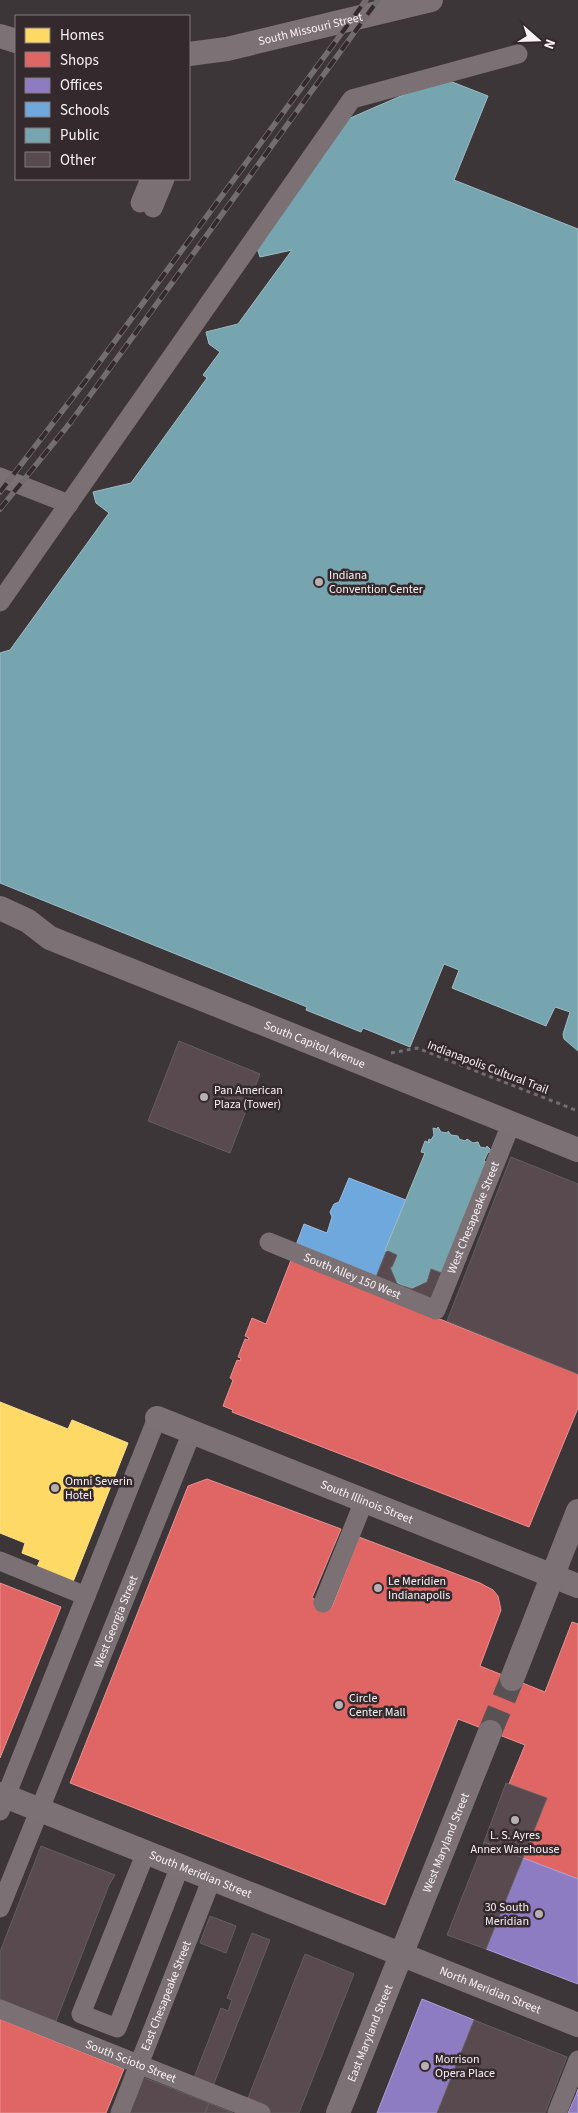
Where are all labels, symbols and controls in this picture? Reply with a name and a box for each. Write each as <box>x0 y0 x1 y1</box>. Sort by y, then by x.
street label: South Missouri Street <box>256 9 364 50</box>
legend <box>15 15 190 180</box>
north arrow <box>513 15 563 65</box>
text: Homes <box>60 25 104 46</box>
text: N <box>538 36 560 52</box>
text: Shops <box>60 50 99 71</box>
text: Offices <box>60 75 103 96</box>
text: Schools <box>60 100 109 121</box>
text: Public <box>60 125 99 146</box>
text: Other <box>60 150 97 171</box>
place label: Indiana Convention Center <box>329 567 424 598</box>
marker: Indiana Convention Center <box>313 576 325 588</box>
street label: South Capitol Avenue <box>261 1017 368 1073</box>
street label: Indianapolis Cultural Trail <box>425 1036 551 1098</box>
place label: Pan American Plaza (Tower) <box>214 1082 283 1113</box>
marker: Pan American Plaza (Tower) <box>198 1091 210 1103</box>
street label: West Chesapeake Street <box>443 1159 504 1276</box>
street label: South Alley 150 West <box>301 1249 403 1304</box>
place label: Omni Severin Hotel <box>65 1473 132 1504</box>
street label: South Illinois Street <box>318 1476 416 1528</box>
marker: Omni Severin Hotel <box>49 1482 61 1494</box>
street label: West Georgia Street <box>90 1573 142 1670</box>
place label: Le Meridien Indianapolis <box>388 1573 450 1604</box>
marker: Le Meridien Indianapolis <box>372 1582 384 1594</box>
place label: Circle Center Mall <box>349 1690 406 1721</box>
marker: Circle Center Mall <box>333 1699 345 1711</box>
street label: West Maryland Street <box>419 1790 474 1895</box>
marker: L. S. Ayres Annex Warehouse <box>509 1814 521 1826</box>
place label: L. S. Ayres Annex Warehouse <box>470 1827 560 1858</box>
street label: South Meridian Street <box>147 1846 254 1903</box>
place label: 30 South Meridian <box>485 1899 529 1930</box>
marker: 30 South Meridian <box>533 1908 545 1920</box>
street label: East Chesapeake Street <box>137 1938 196 2053</box>
street label: North Meridian Street <box>437 1962 543 2018</box>
street label: East Maryland Street <box>343 1982 397 2084</box>
street label: South Scioto Street <box>83 2036 179 2087</box>
place label: Morrison Opera Place <box>435 2051 495 2082</box>
marker: Morrison Opera Place <box>419 2060 431 2072</box>

